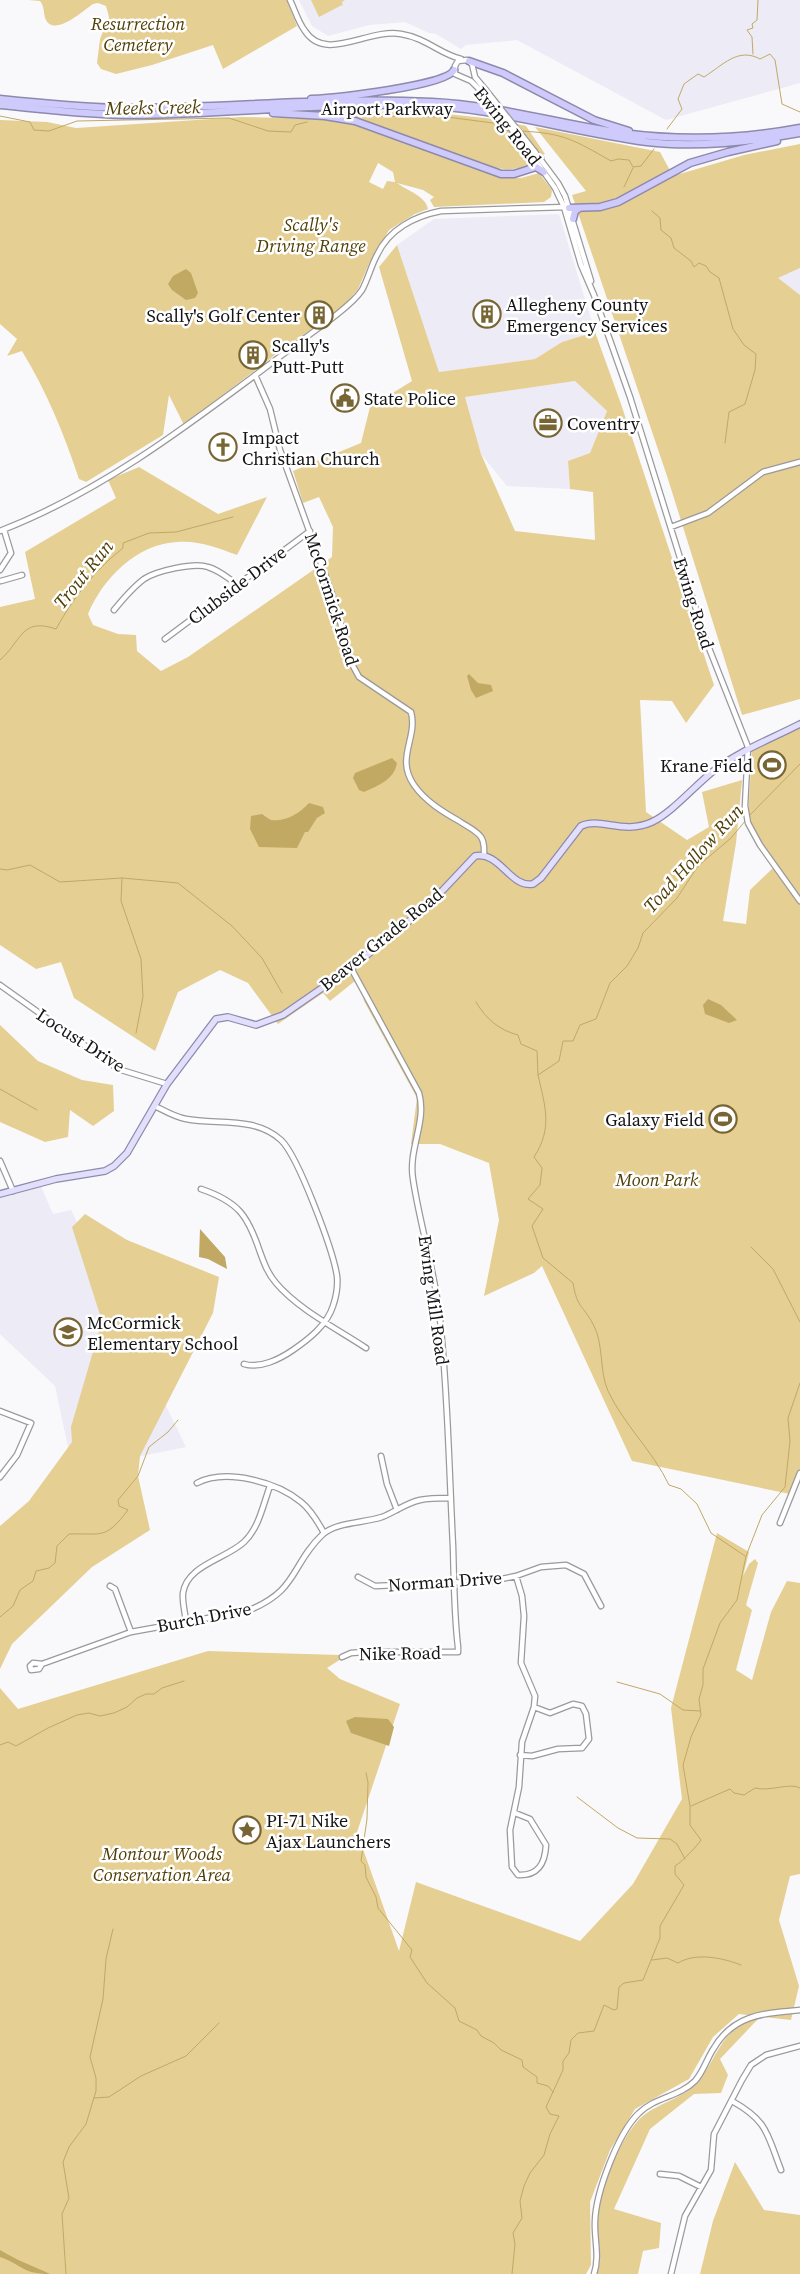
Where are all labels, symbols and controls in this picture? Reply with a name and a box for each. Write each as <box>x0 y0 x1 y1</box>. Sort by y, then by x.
park label: Resurrection Cemetery <box>90 11 185 57</box>
street label: Ewing Road <box>468 81 548 171</box>
water label: Meeks Creek <box>104 93 201 121</box>
street label: Airport Parkway <box>321 96 454 121</box>
park label: Scally's Driving Range <box>255 212 366 258</box>
place label: Allegheny County Emergency Services <box>506 292 668 338</box>
building icon: Allegheny County Emergency Services <box>472 299 502 329</box>
building icon: Scally's Golf Center <box>304 300 334 330</box>
place label: Scally's Golf Center <box>146 303 300 328</box>
place label: Scally's Putt-Putt <box>272 333 344 379</box>
building icon: Scally's Putt-Putt <box>238 340 268 370</box>
public building icon: State Police <box>330 383 360 413</box>
place label: State Police <box>364 386 456 411</box>
office icon: Coventry <box>533 408 563 438</box>
place label: Coventry <box>567 411 641 436</box>
place label: Impact Christian Church <box>242 425 380 471</box>
church icon: Impact Christian Church <box>208 432 238 462</box>
street label: McCormick Road <box>299 529 365 669</box>
water label: Trout Run <box>47 534 119 614</box>
street label: Clubside Drive <box>183 540 291 630</box>
street label: Ewing Road <box>667 554 721 652</box>
sports icon: Krane Field <box>757 750 787 780</box>
place label: Krane Field <box>660 753 753 778</box>
water label: Toad Hollow Run <box>637 798 749 918</box>
street label: Beaver Grade Road <box>314 881 448 997</box>
street label: Locust Drive <box>32 1002 130 1078</box>
sports icon: Galaxy Field <box>708 1104 738 1134</box>
place label: Galaxy Field <box>605 1107 704 1132</box>
park label: Moon Park <box>615 1167 699 1192</box>
street label: Ewing Mill Road <box>412 1233 456 1367</box>
place label: McCormick Elementary School <box>87 1310 238 1356</box>
school or university icon: McCormick Elementary School <box>53 1317 83 1347</box>
street label: Norman Drive <box>387 1565 503 1597</box>
street label: Burch Drive <box>155 1596 253 1638</box>
street label: Nike Road <box>359 1640 441 1666</box>
place label: PI-71 Nike Ajax Launchers <box>266 1808 391 1854</box>
place icon: PI-71 Nike Ajax Launchers <box>232 1815 262 1845</box>
park label: Montour Woods Conservation Area <box>93 1841 232 1887</box>

